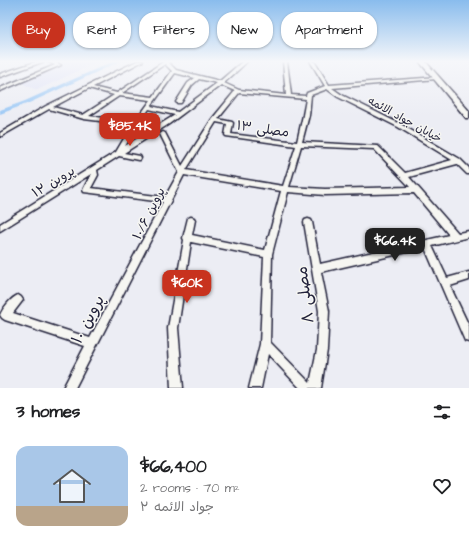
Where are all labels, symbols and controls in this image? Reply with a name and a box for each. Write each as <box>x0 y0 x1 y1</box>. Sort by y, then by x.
chip: Buy <box>12 12 65 48</box>
chip: Rent <box>73 12 131 48</box>
chip: Filters <box>139 12 209 48</box>
chip: New <box>217 12 273 48</box>
chip: Apartment <box>281 12 377 48</box>
street label: خیابان جواد الائمه <box>365 93 444 146</box>
pin: $85.4K <box>97 113 163 147</box>
street label: مصلی ۱۳ <box>235 116 290 142</box>
text: $85.4K <box>108 117 152 135</box>
street label: پروین ۱۲ <box>29 162 79 202</box>
street label: پروین ۱۰/۶ <box>128 184 170 243</box>
pin: $66.4K <box>362 228 428 262</box>
text: $66.4K <box>374 232 416 250</box>
street label: مصلی ۸ <box>291 265 319 325</box>
pin: $60K <box>163 270 211 304</box>
text: $60K <box>171 274 203 292</box>
street label: پروین ۱۰ <box>66 291 110 348</box>
text: 3 homes <box>16 400 80 424</box>
icon: filters <box>431 401 453 423</box>
text: $66,400 <box>140 455 207 479</box>
icon: home <box>48 462 96 510</box>
icon: heart <box>431 475 453 497</box>
text: 2 rooms · 70 m² <box>140 479 240 497</box>
text: جواد الائمه ۲ <box>140 498 214 516</box>

